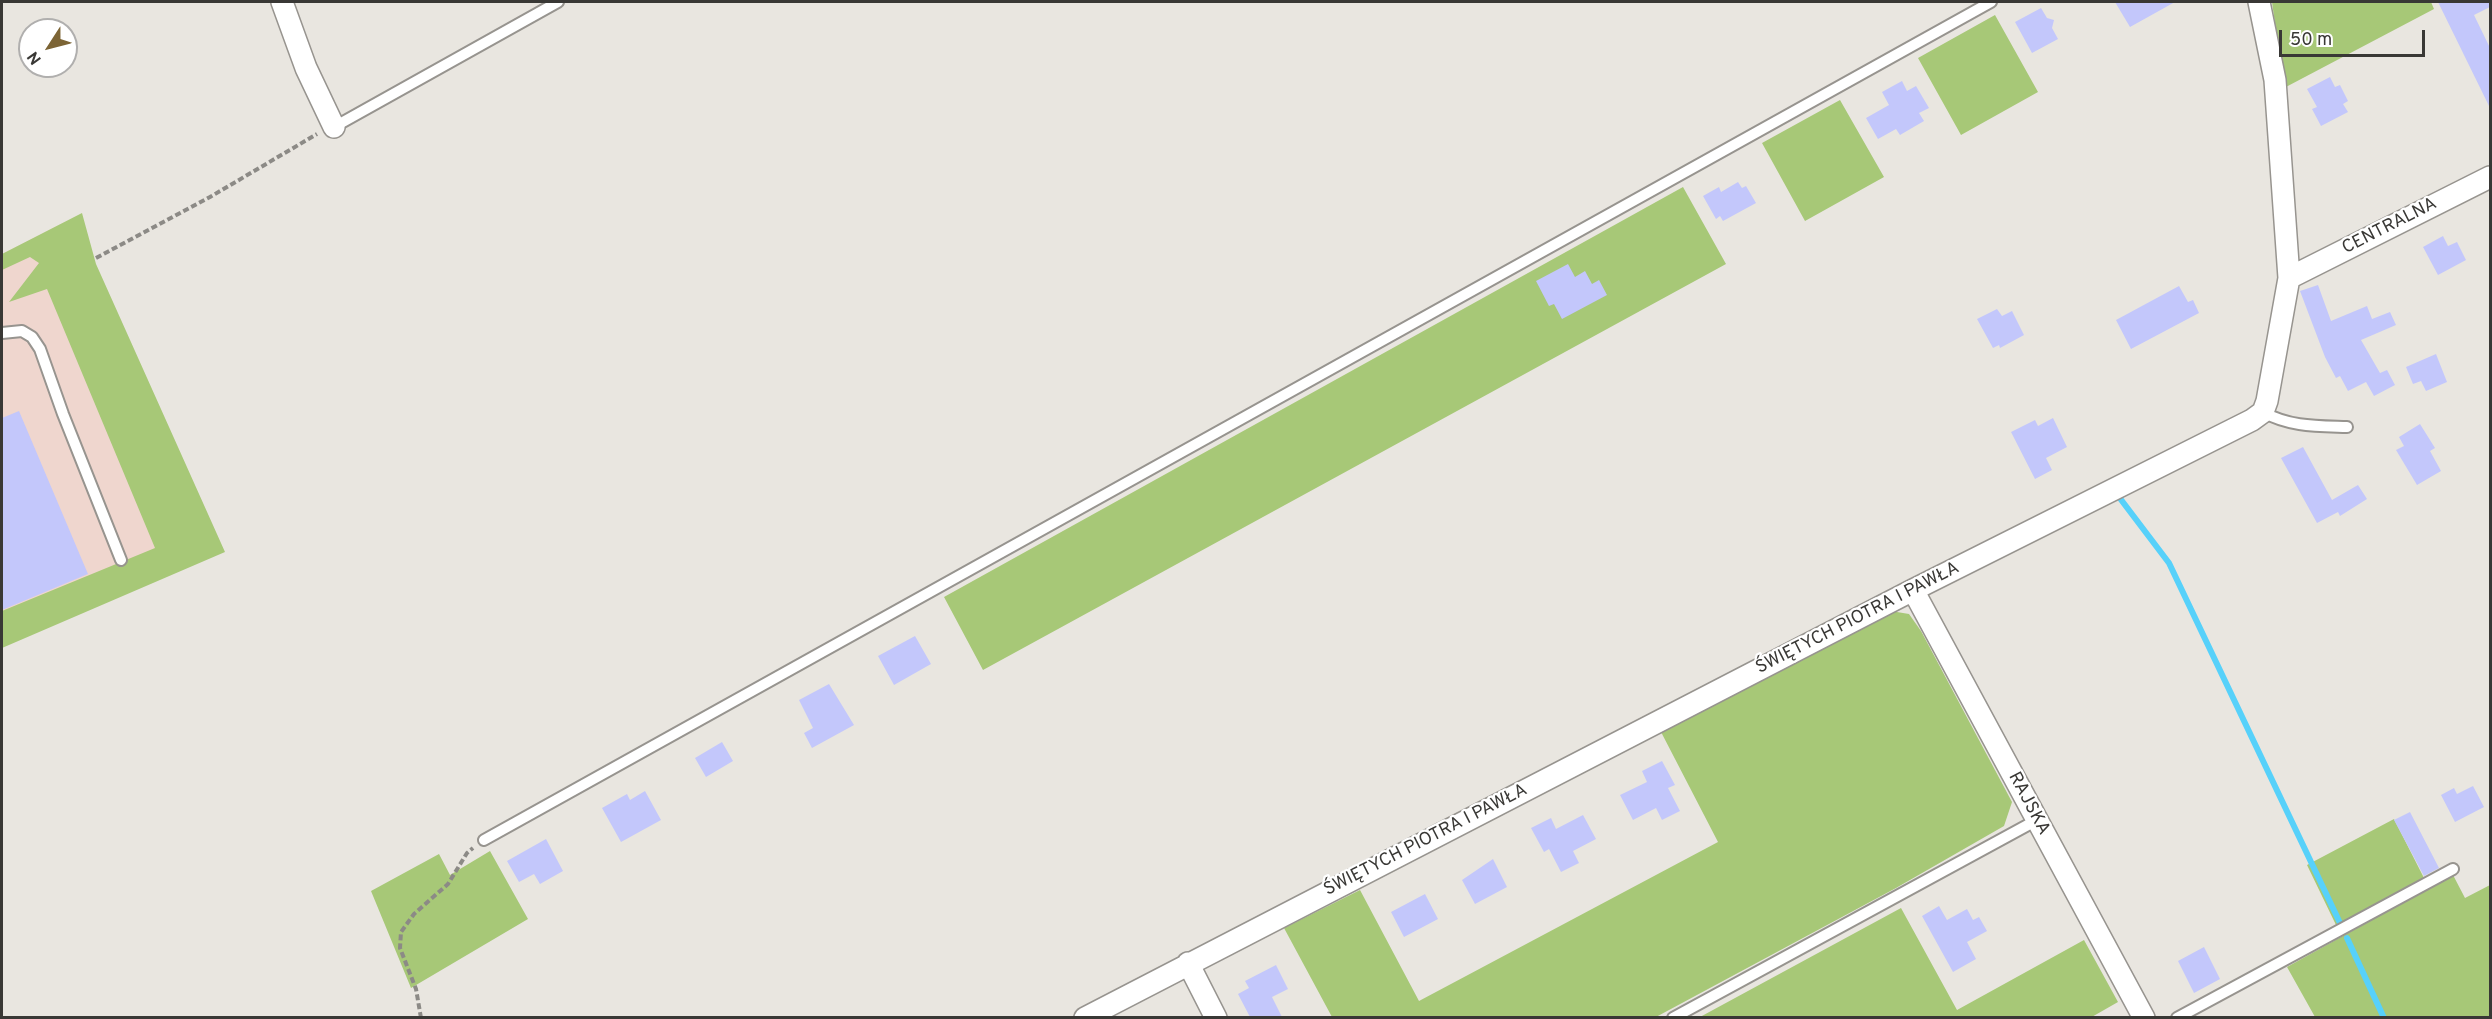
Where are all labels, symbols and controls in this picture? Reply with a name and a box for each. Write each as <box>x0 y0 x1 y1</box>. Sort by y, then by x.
north arrow <box>18 18 78 78</box>
scale bar <box>2282 18 2428 56</box>
text: 50 m <box>2290 29 2332 52</box>
text: N <box>24 47 47 68</box>
street label: CENTRALNA <box>2339 194 2441 260</box>
street label: ŚWIĘTYCH PIOTRA I PAWŁA <box>1753 558 1963 680</box>
street label: RAJSKA <box>2002 769 2054 839</box>
street label: ŚWIĘTYCH PIOTRA I PAWŁA <box>1321 780 1531 902</box>

